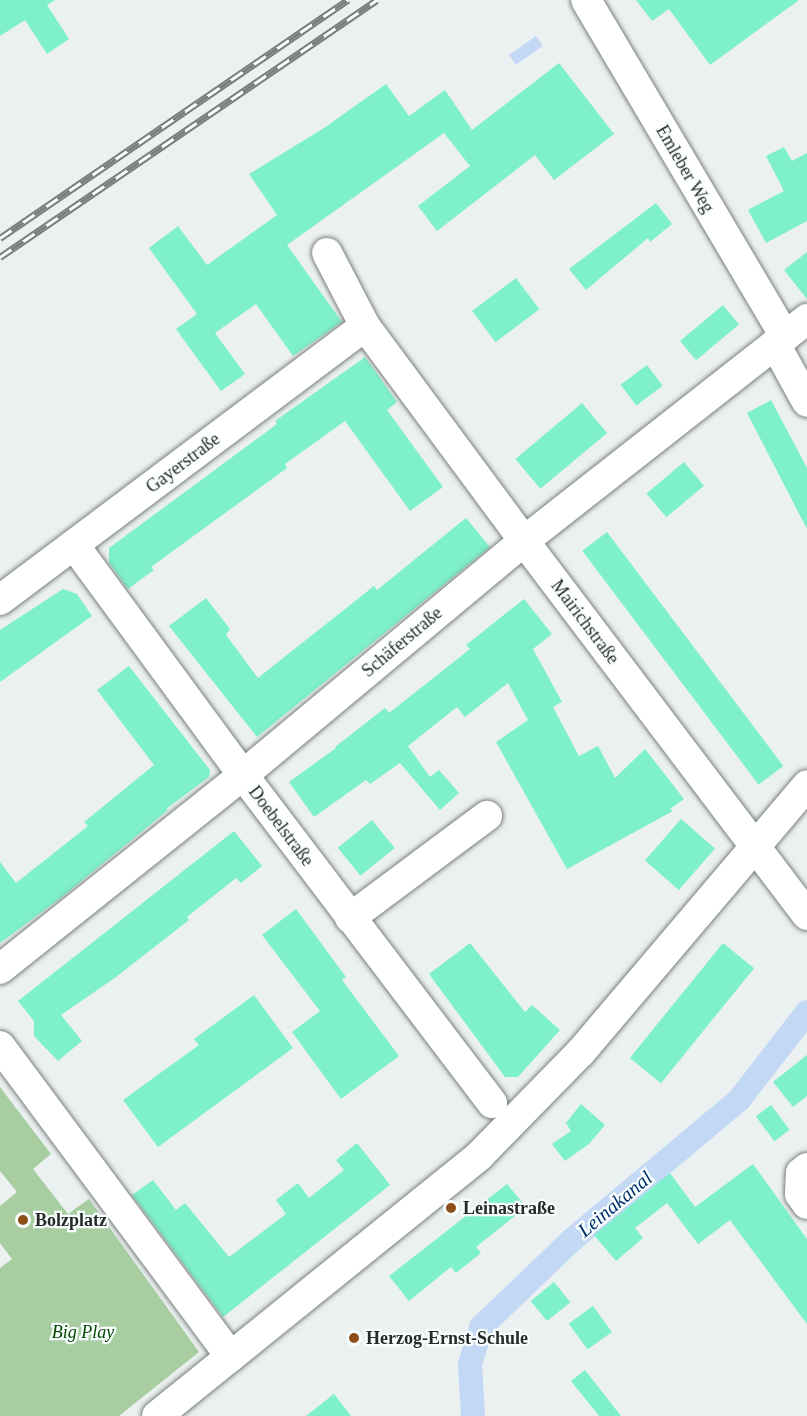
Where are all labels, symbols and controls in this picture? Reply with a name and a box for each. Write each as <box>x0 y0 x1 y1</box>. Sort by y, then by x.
street label: Emleber Weg <box>651 121 719 217</box>
street label: Gayerstraße <box>142 428 224 498</box>
street label: Mairichstraße <box>546 576 624 668</box>
street label: Schäferstraße <box>358 602 446 682</box>
street label: Doebelstraße <box>244 782 318 870</box>
water label: Leinakanal <box>573 1166 657 1242</box>
place label: Leinastraße <box>463 1197 555 1219</box>
marker: Leinastraße <box>444 1201 458 1215</box>
place label: Bolzplatz <box>35 1209 107 1231</box>
marker: Bolzplatz <box>16 1213 30 1227</box>
park label: Big Play <box>52 1321 114 1343</box>
place label: Herzog-Ernst-Schule <box>366 1327 528 1349</box>
marker: Herzog-Ernst-Schule <box>347 1331 361 1345</box>

